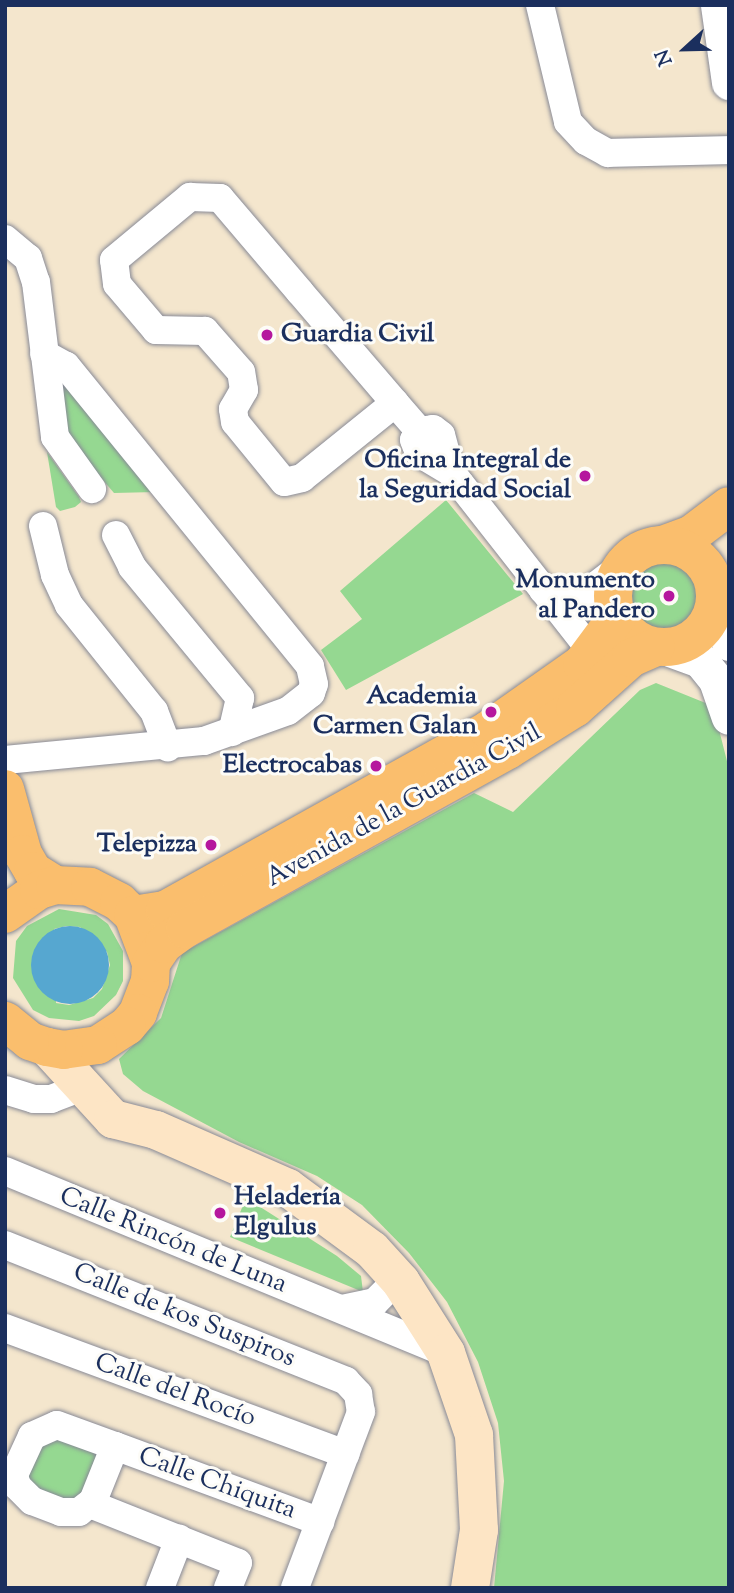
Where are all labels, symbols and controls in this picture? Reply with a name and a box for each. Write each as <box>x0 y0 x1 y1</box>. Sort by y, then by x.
north arrow <box>650 14 720 84</box>
text: N <box>650 45 680 69</box>
place label: Guardia Civil <box>281 319 434 351</box>
marker: Guardia Civil <box>259 327 275 343</box>
place label: Oficina Integral de la Seguridad Social <box>359 445 571 506</box>
marker: Oficina Integral de la Seguridad Social <box>577 468 593 484</box>
place label: Monumento al Pandero <box>516 565 655 626</box>
marker: Monumento al Pandero <box>661 588 677 604</box>
place label: Academia Carmen Galan <box>313 681 477 742</box>
marker: Academia Carmen Galan <box>483 704 499 720</box>
street label: Avenida de la Guardia Civil <box>261 717 547 895</box>
place label: Electrocabas <box>223 750 362 782</box>
marker: Electrocabas <box>368 758 384 774</box>
place label: Telepizza <box>97 829 197 861</box>
marker: Telepizza <box>203 837 219 853</box>
street label: Calle Rincón de Luna <box>55 1181 291 1301</box>
place label: Heladería Elgulus <box>234 1182 341 1244</box>
marker: Heladería Elgulus <box>212 1205 228 1221</box>
street label: Calle de kos Suspiros <box>68 1257 300 1375</box>
street label: Calle del Rocío <box>90 1347 260 1435</box>
street label: Calle Chiquita <box>134 1441 300 1527</box>

